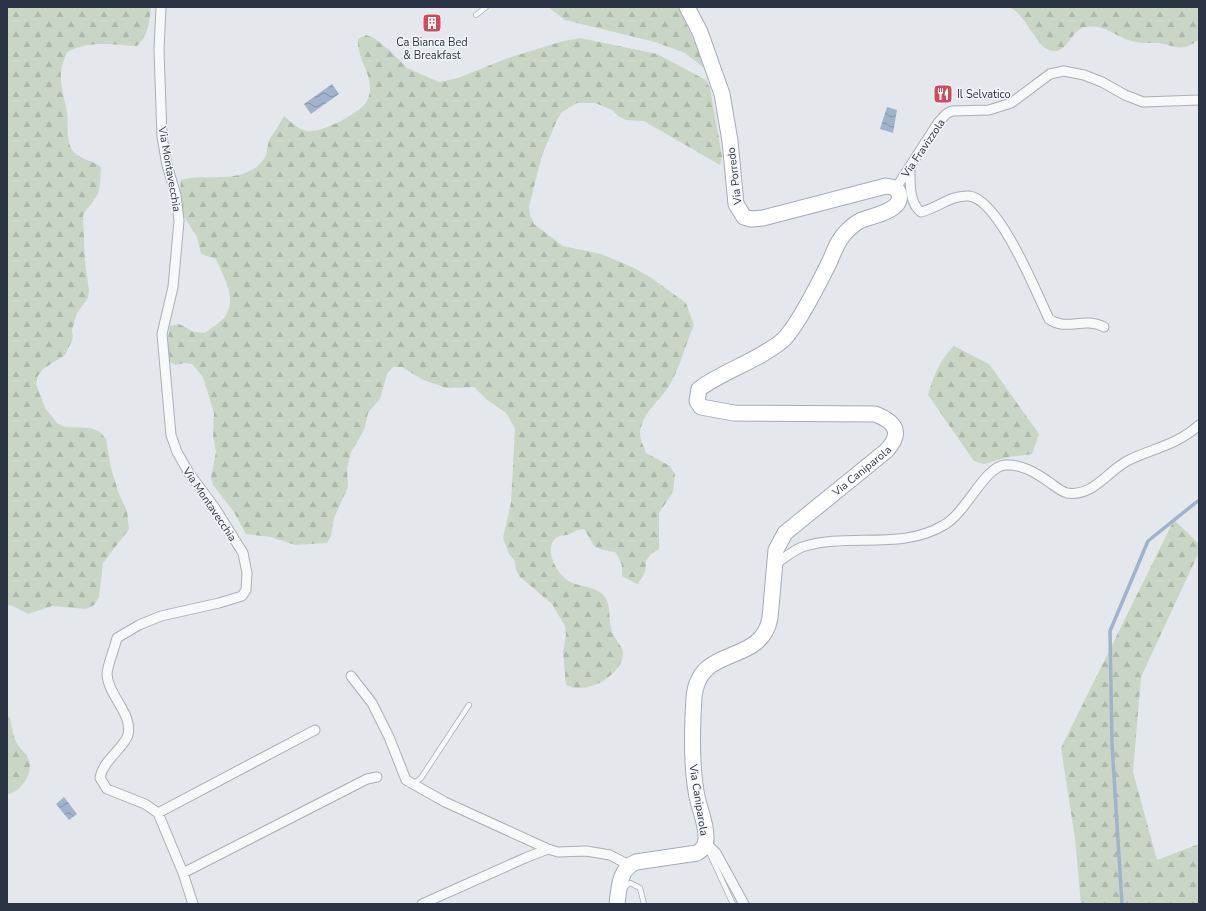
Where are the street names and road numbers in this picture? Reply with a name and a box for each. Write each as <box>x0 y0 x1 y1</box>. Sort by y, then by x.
street label: Via Fravizzola <box>898 116 949 181</box>
street label: Via Montavecchia <box>154 124 184 213</box>
street label: Via Porredo <box>724 146 746 207</box>
street label: Via Caniparola <box>828 443 895 500</box>
street label: Via Montavecchia <box>179 463 240 544</box>
street label: Via Caniparola <box>685 762 712 837</box>

